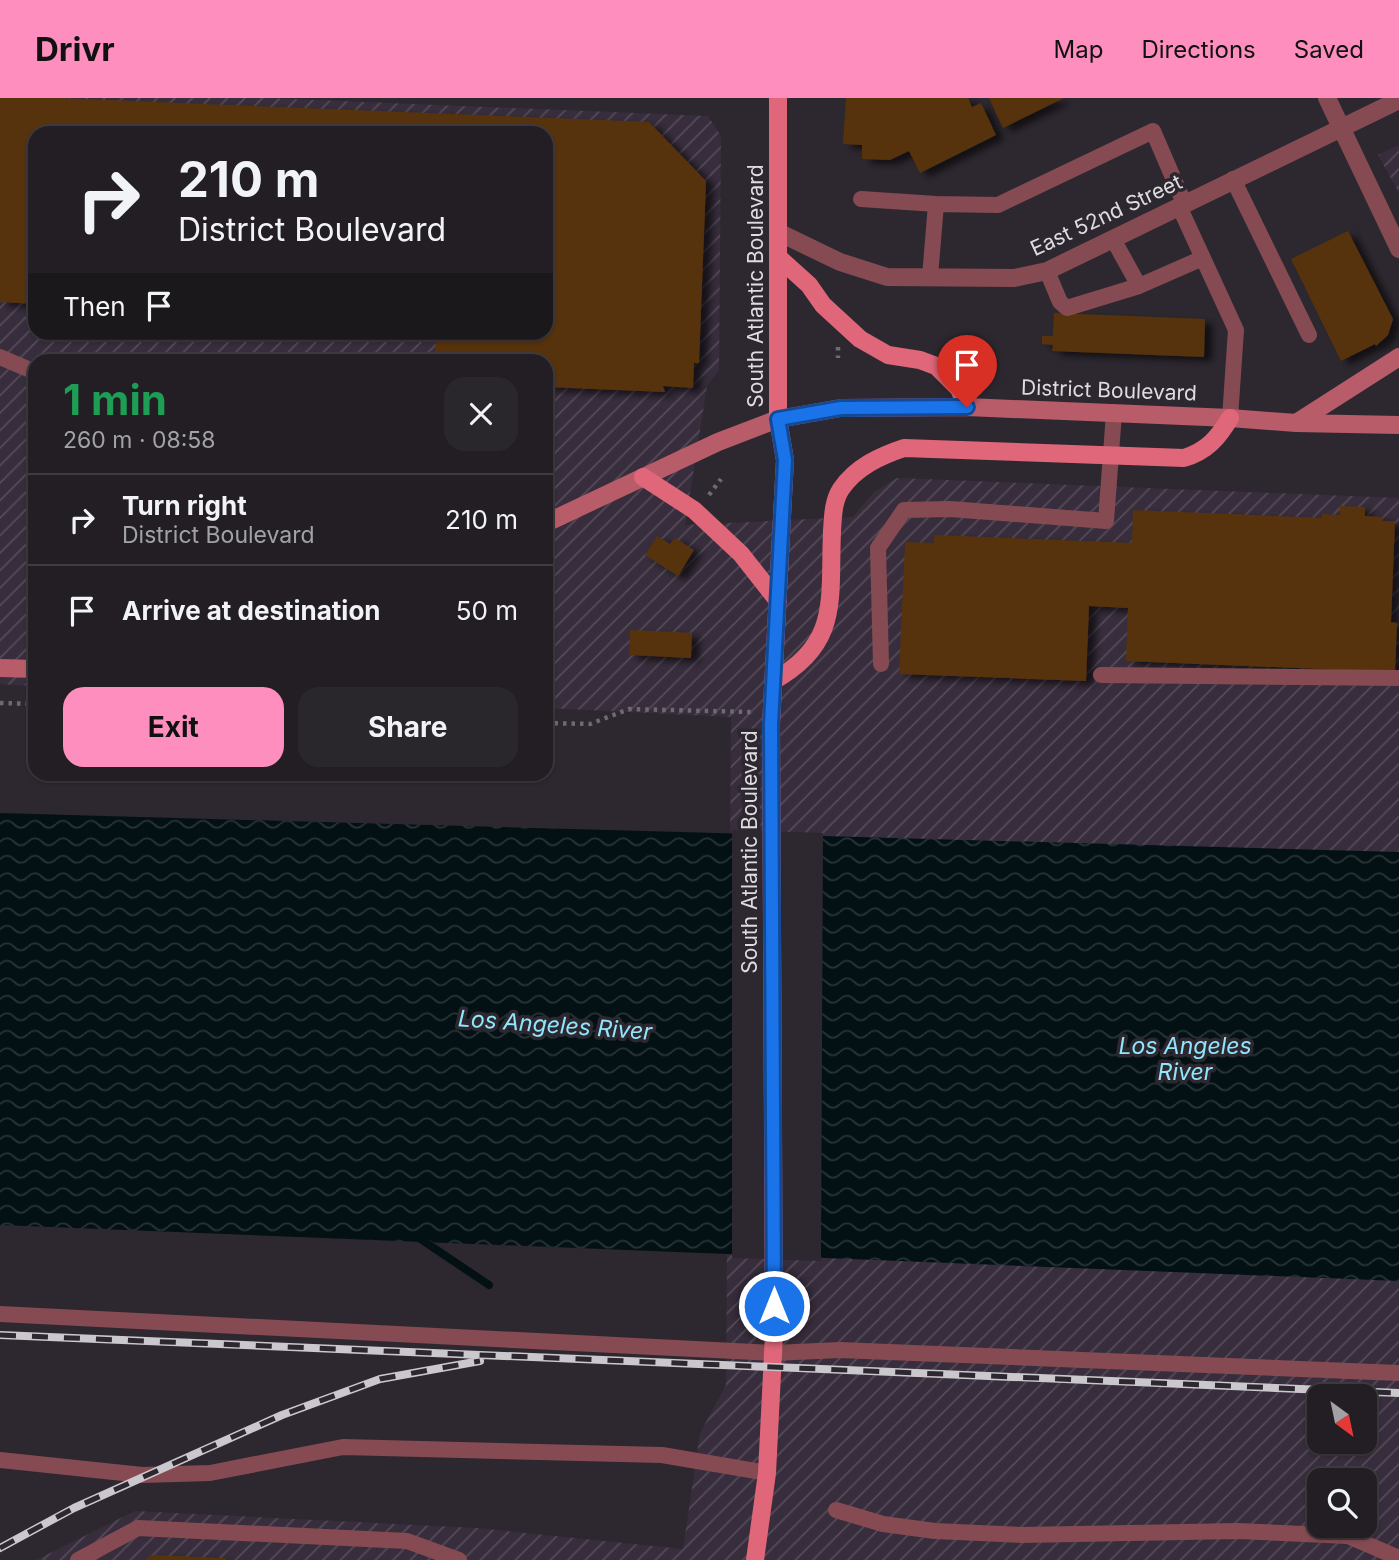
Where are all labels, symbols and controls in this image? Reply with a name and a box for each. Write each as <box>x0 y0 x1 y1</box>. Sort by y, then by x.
text: Drivr <box>35 29 115 69</box>
text: Map <box>1054 35 1103 64</box>
text: Directions <box>1141 35 1256 64</box>
text: Saved <box>1294 35 1364 64</box>
text: 210 m <box>178 150 319 209</box>
icon: right <box>63 154 154 245</box>
street label: South Atlantic Boulevard <box>743 164 768 408</box>
street label: East 52nd Street <box>1026 169 1186 261</box>
text: District Boulevard <box>178 210 446 249</box>
icon: arrive <box>140 287 178 325</box>
text: Then <box>63 291 126 322</box>
pin <box>937 335 997 407</box>
icon: arrive <box>948 346 986 384</box>
text: 1 min <box>63 374 167 425</box>
street label: District Boulevard <box>1021 374 1197 406</box>
button: close <box>444 377 518 451</box>
text: 260 m · 08:58 <box>63 426 216 454</box>
text: Turn right <box>122 490 247 521</box>
icon: right <box>63 501 101 539</box>
text: 210 m <box>445 504 518 535</box>
text: District Boulevard <box>122 521 315 549</box>
icon: arrive <box>63 592 101 630</box>
text: Arrive at destination <box>122 595 381 626</box>
text: 50 m <box>456 595 518 626</box>
button: Exit <box>63 687 284 767</box>
button: Share <box>298 687 518 767</box>
street label: South Atlantic Boulevard <box>737 730 762 974</box>
water label: Los Angeles River <box>457 1004 654 1046</box>
water label: Los Angeles River <box>1118 1032 1252 1086</box>
position arrow <box>737 1269 811 1343</box>
north arrow <box>1307 1384 1377 1454</box>
map controls <box>1307 1384 1377 1538</box>
button: search <box>1307 1468 1377 1538</box>

